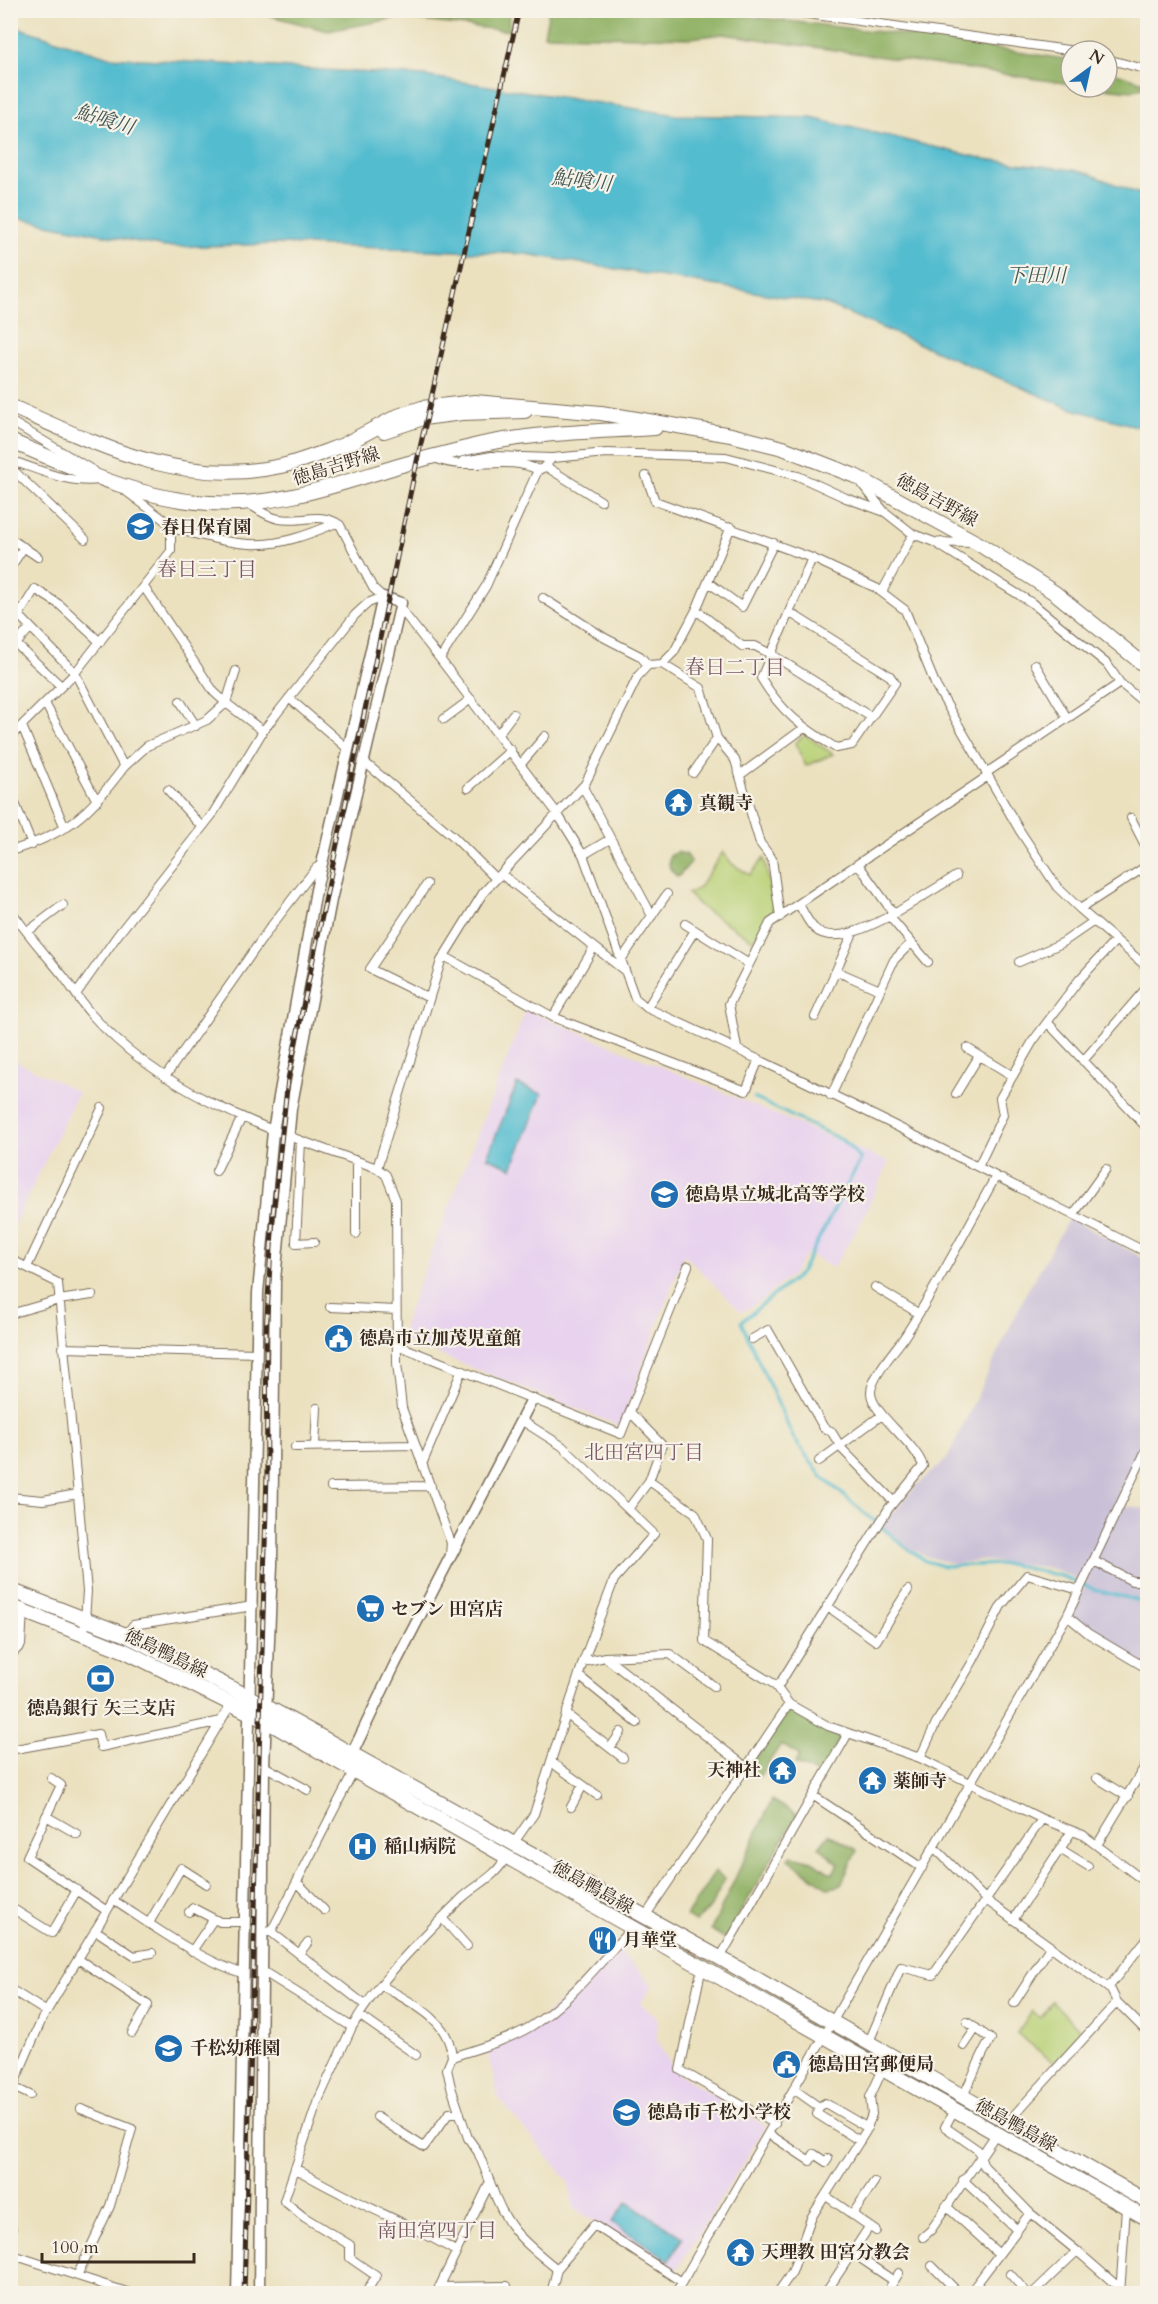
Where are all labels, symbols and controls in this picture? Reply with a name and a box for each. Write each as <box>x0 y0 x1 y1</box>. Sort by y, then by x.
north arrow <box>1059 39 1119 99</box>
text: N <box>1085 44 1109 70</box>
water label: 鮎喰川 <box>72 98 139 142</box>
water label: 鮎喰川 <box>551 163 615 198</box>
water label: 下田川 <box>1006 262 1068 289</box>
street label: 徳島吉野線 <box>289 441 383 492</box>
street label: 徳島吉野線 <box>891 468 982 533</box>
school or university icon: 春日保育園 <box>124 511 156 543</box>
place label: 春日保育園 <box>161 515 251 540</box>
district label: 春日三丁目 <box>157 556 257 583</box>
district label: 春日二丁目 <box>685 654 785 681</box>
temple icon: 真観寺 <box>662 787 694 819</box>
place label: 真観寺 <box>699 791 753 816</box>
school or university icon: 徳島県立城北高等学校 <box>648 1178 680 1210</box>
place label: 徳島県立城北高等学校 <box>685 1182 865 1207</box>
public building icon: 徳島市立加茂児童館 <box>322 1322 354 1354</box>
place label: 徳島市立加茂児童館 <box>359 1326 521 1351</box>
district label: 北田宮四丁目 <box>584 1439 704 1466</box>
supermarket icon: セブン 田宮店 <box>354 1593 386 1625</box>
place label: セブン 田宮店 <box>391 1597 503 1622</box>
street label: 徳島鴨島線 <box>120 1622 212 1684</box>
bank icon: 徳島銀行 矢三支店 <box>85 1663 117 1695</box>
place label: 徳島銀行 矢三支店 <box>27 1696 175 1721</box>
temple icon: 天神社 <box>766 1754 798 1786</box>
place label: 天神社 <box>707 1758 761 1783</box>
temple icon: 薬師寺 <box>856 1765 888 1797</box>
place label: 薬師寺 <box>893 1769 947 1794</box>
hospital icon: 稲山病院 <box>347 1830 379 1862</box>
place label: 稲山病院 <box>384 1834 456 1859</box>
street label: 徳島鴨島線 <box>547 1855 638 1920</box>
restaurant icon: 月華堂 <box>586 1924 618 1956</box>
place label: 月華堂 <box>623 1928 677 1953</box>
school or university icon: 千松幼稚園 <box>153 2032 185 2064</box>
place label: 千松幼稚園 <box>190 2036 280 2061</box>
public building icon: 徳島田宮郵便局 <box>771 2048 803 2080</box>
place label: 徳島田宮郵便局 <box>808 2052 934 2077</box>
street label: 徳島鴨島線 <box>970 2093 1061 2158</box>
school or university icon: 徳島市千松小学校 <box>610 2096 642 2128</box>
place label: 徳島市千松小学校 <box>647 2100 791 2125</box>
district label: 南田宮四丁目 <box>377 2217 497 2244</box>
scale bar <box>42 2226 194 2264</box>
text: 100 m <box>51 2235 99 2260</box>
temple icon: 天理教 田宮分教会 <box>724 2236 756 2268</box>
place label: 天理教 田宮分教会 <box>761 2240 910 2265</box>

